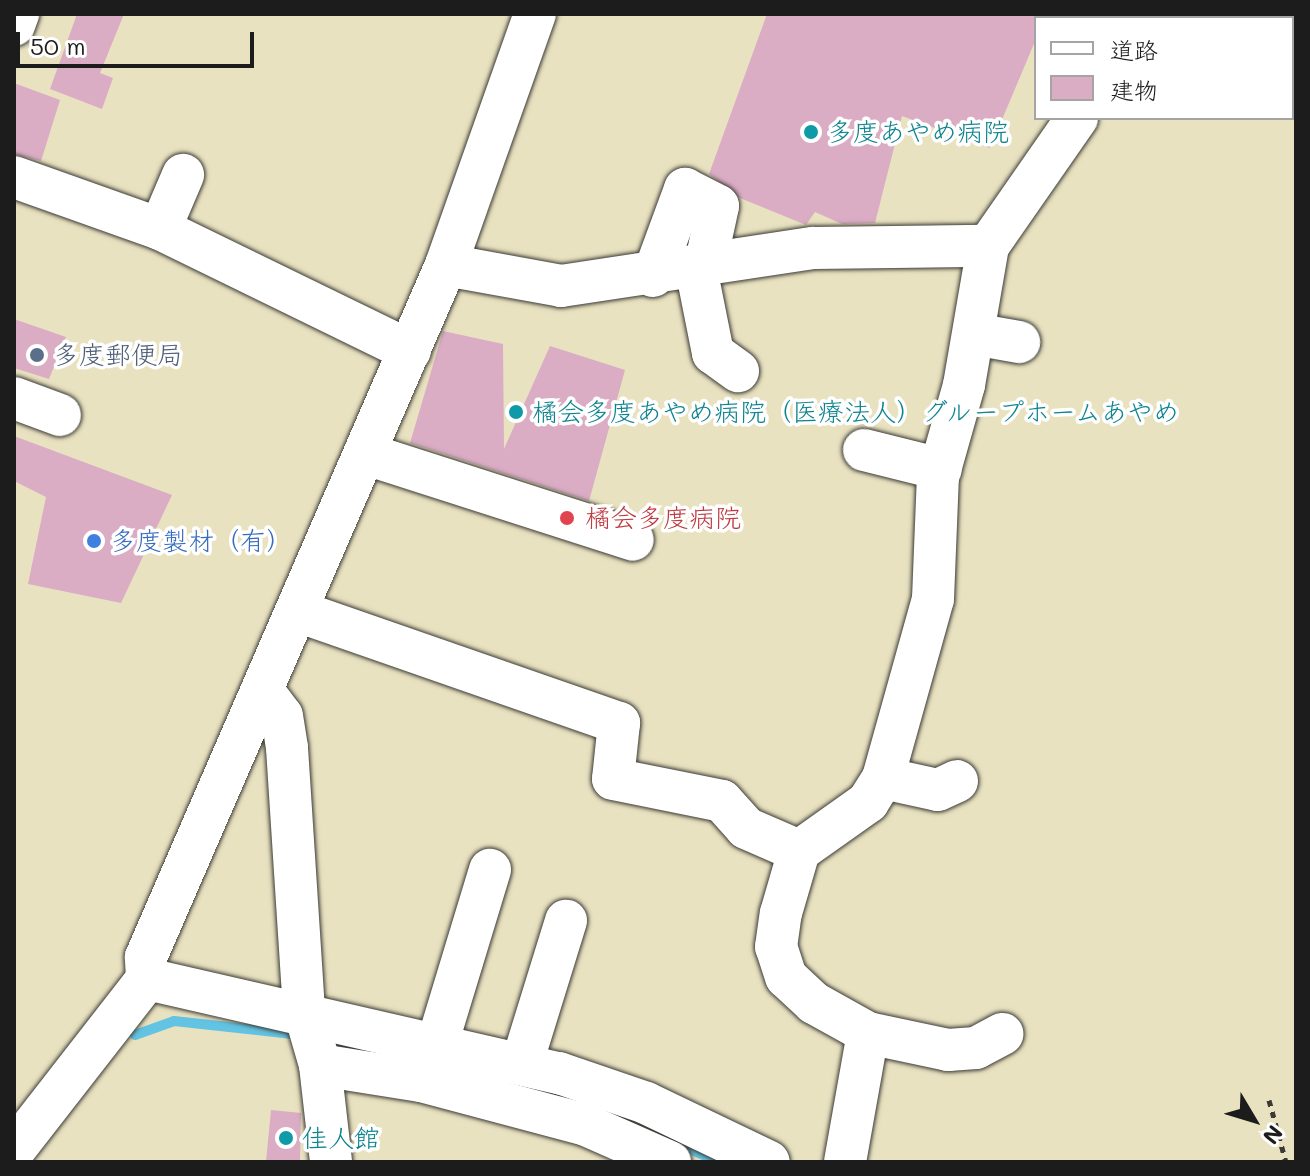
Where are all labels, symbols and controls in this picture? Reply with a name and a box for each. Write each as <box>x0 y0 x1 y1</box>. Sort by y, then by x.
scale bar <box>20 16 258 66</box>
legend <box>1034 16 1294 120</box>
text: 50 m <box>30 30 86 61</box>
text: 道路 <box>1110 34 1158 65</box>
text: 建物 <box>1110 74 1158 105</box>
place label: 多度あやめ病院 <box>827 116 1009 148</box>
marker: 多度あやめ病院 <box>802 123 820 141</box>
place label: 多度郵便局 <box>53 339 183 371</box>
marker: 多度郵便局 <box>28 346 46 364</box>
place label: 橘会多度あやめ病院（医療法人）グループホームあやめ <box>532 396 1183 428</box>
marker: 橘会多度あやめ病院（医療法人）グループホームあやめ <box>507 403 525 421</box>
place label: 橘会多度病院 <box>585 502 741 534</box>
marker: 橘会多度病院 <box>556 507 578 529</box>
place label: 多度製材（有） <box>110 525 292 557</box>
marker: 多度製材（有） <box>85 532 103 550</box>
north arrow <box>1214 1080 1294 1160</box>
text: N <box>1257 1120 1290 1151</box>
place label: 佳人館 <box>302 1122 380 1154</box>
marker: 佳人館 <box>277 1129 295 1147</box>

